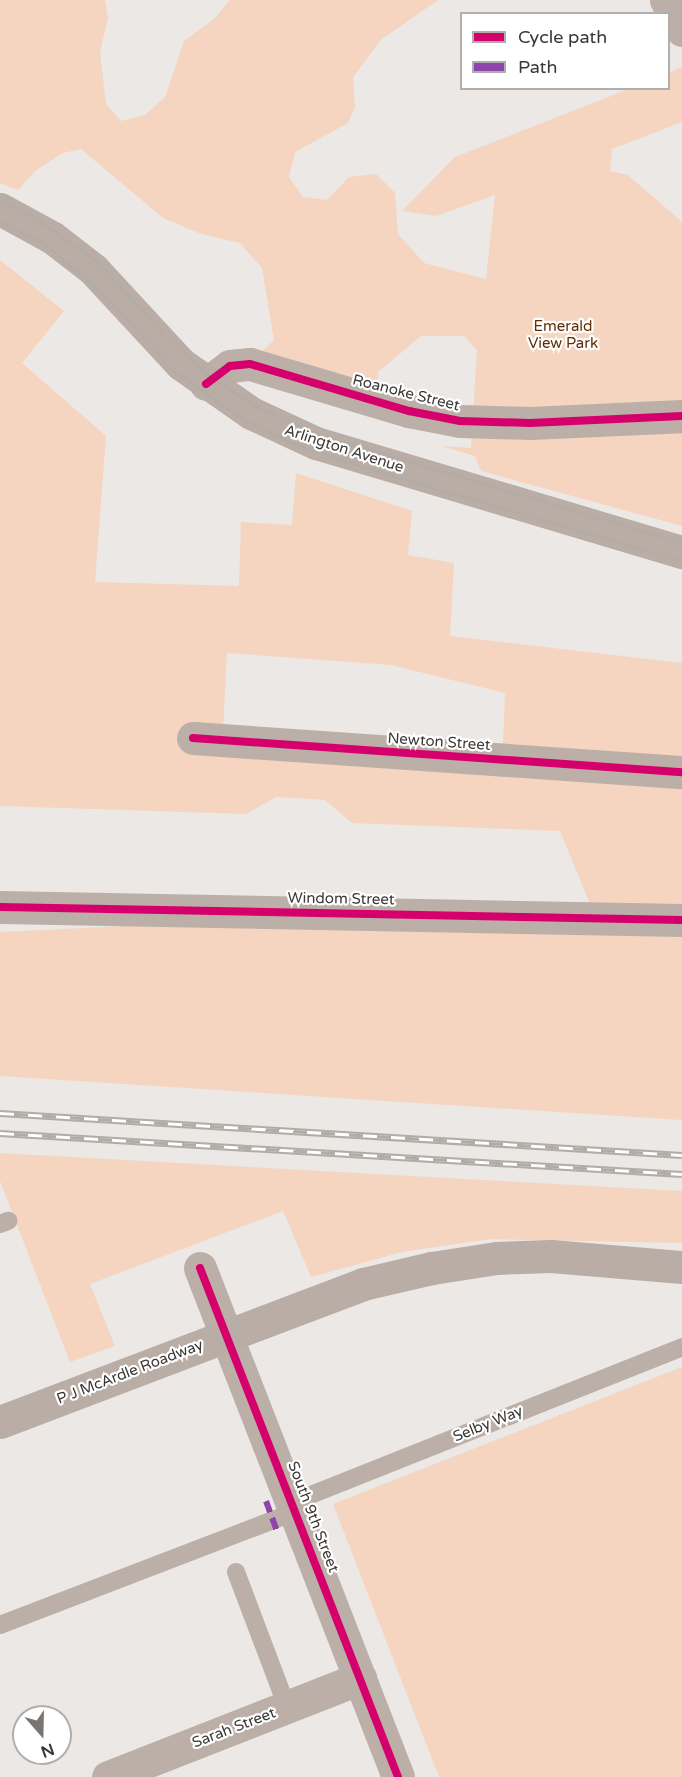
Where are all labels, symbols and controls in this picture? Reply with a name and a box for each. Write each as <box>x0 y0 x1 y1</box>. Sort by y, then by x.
legend <box>460 12 670 90</box>
text: Cycle path <box>518 26 607 48</box>
text: Path <box>518 56 557 78</box>
park label: Emerald View Park <box>528 317 598 352</box>
street label: Roanoke Street <box>351 371 461 415</box>
street label: Arlington Avenue <box>282 421 406 477</box>
street label: Newton Street <box>387 729 491 755</box>
street label: Windom Street <box>287 889 395 909</box>
street label: P J McArdle Roadway <box>54 1336 206 1408</box>
street label: Selby Way <box>450 1402 526 1446</box>
street label: South 9th Street <box>284 1459 342 1575</box>
street label: Sarah Street <box>190 1704 278 1752</box>
north arrow <box>12 1705 72 1765</box>
text: N <box>38 1738 57 1762</box>

